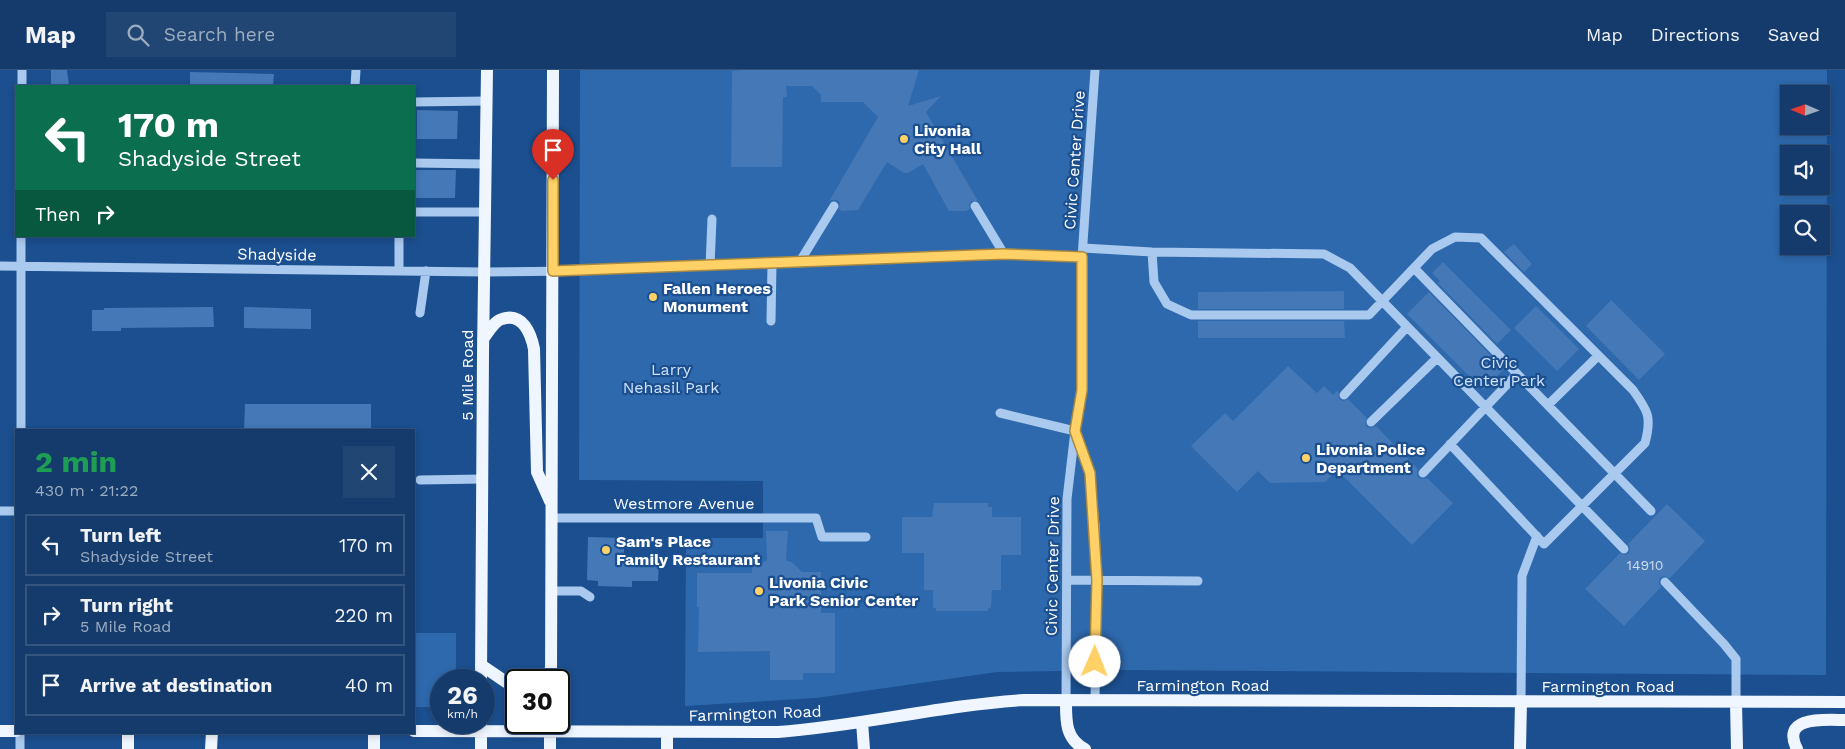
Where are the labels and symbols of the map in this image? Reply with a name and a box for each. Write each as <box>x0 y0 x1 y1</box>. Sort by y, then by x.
north arrow <box>1780 85 1830 135</box>
street label: Civic Center Drive <box>1060 90 1089 230</box>
place label: Livonia City Hall <box>914 121 982 158</box>
pin <box>532 129 574 180</box>
marker: Livonia City Hall <box>898 133 910 145</box>
street label: Shadyside <box>237 244 317 265</box>
place label: Fallen Heroes Monument <box>663 279 771 316</box>
marker: Fallen Heroes Monument <box>647 291 659 303</box>
street label: 5 Mile Road <box>458 329 477 421</box>
park label: Civic Center Park <box>1453 353 1545 390</box>
park label: Larry Nehasil Park <box>623 360 719 397</box>
place label: Livonia Police Department <box>1316 440 1425 477</box>
marker: Livonia Police Department <box>1300 452 1312 464</box>
street label: Westmore Avenue <box>614 494 754 513</box>
street label: Civic Center Drive <box>1042 496 1063 636</box>
place label: Sam's Place Family Restaurant <box>616 532 760 569</box>
marker: Sam's Place Family Restaurant <box>600 544 612 556</box>
house number: 14910 <box>1627 557 1663 573</box>
place label: Livonia Civic Park Senior Center <box>769 573 918 610</box>
marker: Livonia Civic Park Senior Center <box>753 585 765 597</box>
position arrow <box>1068 635 1120 687</box>
speed limit sign: 30 <box>505 669 570 734</box>
street label: Farmington Road <box>1136 676 1270 695</box>
street label: Farmington Road <box>1541 677 1675 696</box>
street label: Farmington Road <box>688 702 822 725</box>

